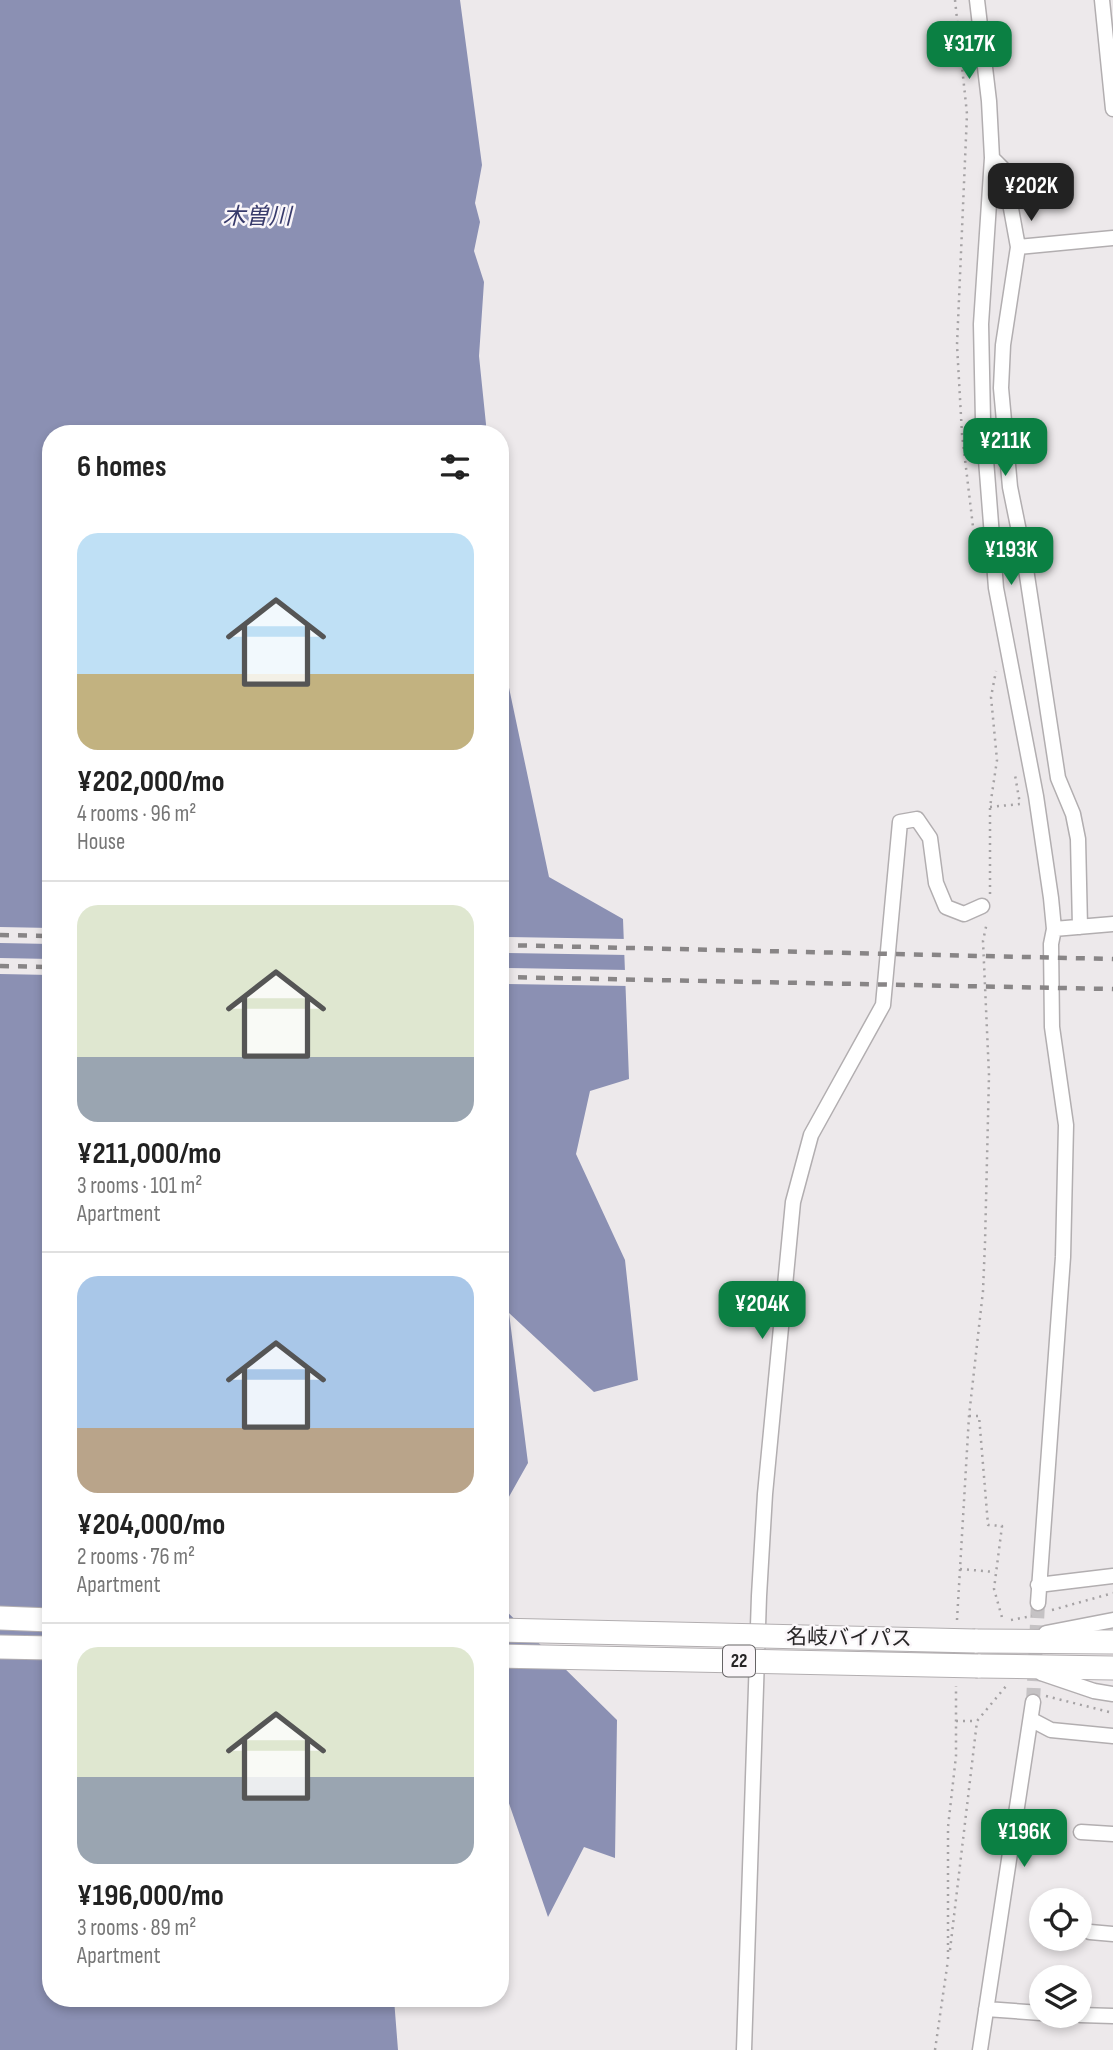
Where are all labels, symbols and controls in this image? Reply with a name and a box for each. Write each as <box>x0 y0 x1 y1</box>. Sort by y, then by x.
pin: ¥317K <box>920 22 1018 81</box>
text: ¥317K <box>943 30 995 58</box>
pin: ¥202K <box>982 164 1080 223</box>
text: ¥202K <box>1004 172 1058 200</box>
water label: 木曽川 <box>223 203 295 231</box>
pin: ¥211K <box>956 419 1054 478</box>
text: ¥211K <box>979 427 1031 455</box>
icon: filters <box>436 448 474 486</box>
text: 6 homes <box>77 449 166 485</box>
pin: ¥193K <box>962 528 1060 587</box>
text: ¥193K <box>984 536 1038 564</box>
icon: home <box>213 579 339 705</box>
text: ¥202,000/mo <box>77 764 224 800</box>
text: 4 rooms · 96 m² <box>77 800 196 828</box>
text: House <box>77 828 125 856</box>
icon: home <box>213 951 339 1077</box>
text: ¥211,000/mo <box>77 1136 221 1172</box>
text: 3 rooms · 101 m² <box>77 1172 202 1200</box>
text: Apartment <box>77 1200 161 1228</box>
pin: ¥204K <box>713 1282 811 1341</box>
text: ¥204K <box>735 1290 789 1318</box>
icon: home <box>213 1322 339 1448</box>
text: ¥204,000/mo <box>77 1507 225 1543</box>
text: 2 rooms · 76 m² <box>77 1543 195 1571</box>
text: Apartment <box>77 1571 161 1599</box>
street label: 名岐バイパス <box>786 1624 912 1652</box>
road number: 22 <box>723 1646 755 1676</box>
icon: home <box>213 1693 339 1819</box>
pin: ¥196K <box>975 1810 1073 1869</box>
text: ¥196K <box>997 1818 1051 1846</box>
text: ¥196,000/mo <box>77 1878 224 1914</box>
map controls <box>1029 1888 1092 2028</box>
button: locate <box>1029 1888 1092 1951</box>
text: 3 rooms · 89 m² <box>77 1914 196 1942</box>
text: Apartment <box>77 1942 161 1970</box>
button: layers <box>1029 1965 1092 2028</box>

